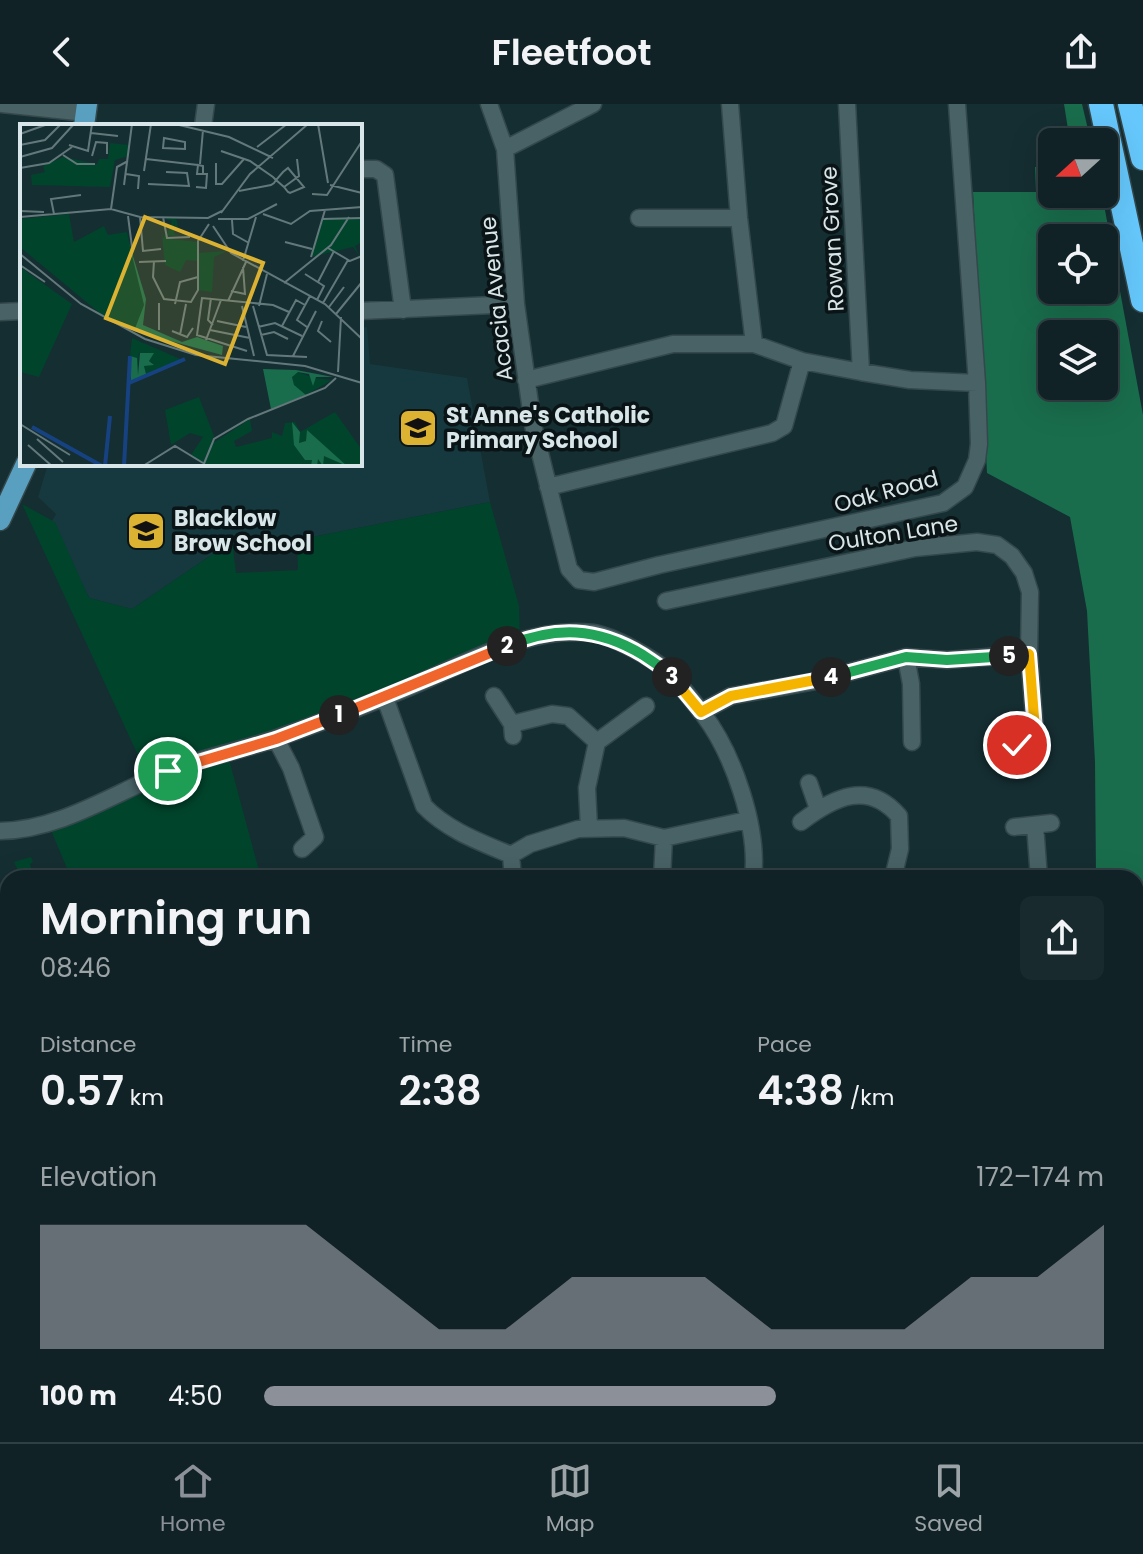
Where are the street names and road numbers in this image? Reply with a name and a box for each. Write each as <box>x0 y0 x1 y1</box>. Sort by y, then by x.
street label: Rowan Grove <box>813 165 852 313</box>
street label: Acacia Avenue <box>472 215 521 383</box>
street label: Oak Road <box>831 463 942 520</box>
street label: Oulton Lane <box>826 508 960 559</box>

